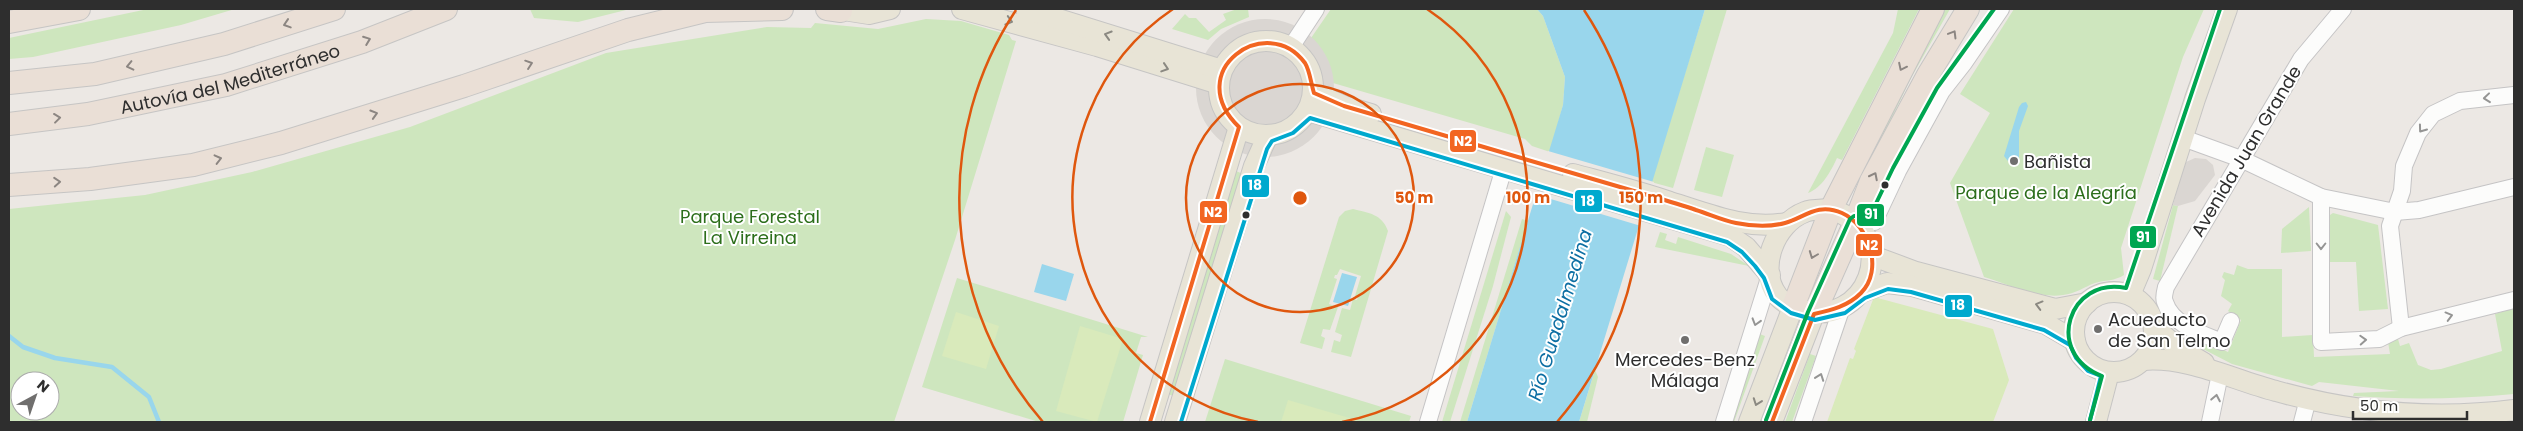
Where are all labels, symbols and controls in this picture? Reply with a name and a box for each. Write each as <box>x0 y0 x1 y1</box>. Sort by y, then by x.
one-way arrow <box>1005 15 1013 25</box>
one-way arrow <box>283 18 292 28</box>
one-way arrow <box>1105 31 1113 41</box>
one-way arrow <box>1946 31 1956 40</box>
one-way arrow <box>362 36 371 46</box>
street label: Autovía del Mediterráneo <box>118 37 343 119</box>
one-way arrow <box>126 60 135 71</box>
one-way arrow <box>524 60 533 70</box>
street label: Avenida Juan Grande <box>2185 61 2307 241</box>
one-way arrow <box>1160 62 1169 72</box>
one-way arrow <box>1898 62 1908 71</box>
one-way arrow <box>2483 92 2491 103</box>
one-way arrow <box>370 110 378 120</box>
one-way arrow <box>53 113 61 124</box>
one-way arrow <box>2419 123 2428 133</box>
line badge: N2 <box>1449 129 1477 153</box>
text: N2 <box>1454 131 1472 151</box>
place label: Bañista <box>2024 149 2091 174</box>
one-way arrow <box>214 154 222 164</box>
marker: Bañista <box>2008 155 2020 167</box>
one-way arrow <box>1868 173 1878 182</box>
line badge: 18 <box>1241 174 1270 198</box>
text: 18 <box>1248 175 1262 195</box>
one-way arrow <box>54 176 62 187</box>
unlabelled marker <box>1880 180 1890 190</box>
park label: Parque de la Alegría <box>1955 180 2137 205</box>
text: 50 m <box>1395 187 1433 208</box>
text: 100 m <box>1506 187 1550 208</box>
text: 150 m <box>1619 187 1663 208</box>
centre of rings <box>1291 189 1309 207</box>
line badge: 18 <box>1574 189 1603 213</box>
text: 18 <box>1581 191 1595 211</box>
line badge: N2 <box>1199 200 1228 224</box>
text: N2 <box>1204 202 1222 222</box>
line badge: 91 <box>1856 203 1885 227</box>
park label: Parque Forestal La Virreina <box>680 204 820 250</box>
text: 91 <box>1864 204 1878 224</box>
unlabelled marker <box>1241 210 1251 220</box>
line badge: 91 <box>2129 225 2157 249</box>
water label: Río Guadalmedina <box>1521 226 1599 404</box>
text: 91 <box>2136 227 2150 247</box>
line badge: N2 <box>1855 233 1883 257</box>
text: N2 <box>1860 235 1878 255</box>
one-way arrow <box>2316 242 2326 250</box>
one-way arrow <box>1809 250 1820 259</box>
line badge: 18 <box>1944 294 1973 318</box>
text: 18 <box>1951 295 1965 315</box>
one-way arrow <box>2036 300 2044 310</box>
place label: Acueducto de San Telmo <box>2108 307 2231 353</box>
one-way arrow <box>2444 311 2453 322</box>
one-way arrow <box>1751 317 1761 326</box>
marker: Acueducto de San Telmo <box>2092 323 2104 335</box>
marker: Mercedes-Benz Málaga <box>1679 334 1691 346</box>
one-way arrow <box>2359 334 2367 345</box>
place label: Mercedes-Benz Málaga <box>1615 347 1755 393</box>
north arrow <box>10 371 60 421</box>
one-way arrow <box>1814 373 1824 381</box>
text: N <box>33 375 54 397</box>
scale bar <box>2353 388 2467 420</box>
one-way arrow <box>2210 394 2220 402</box>
text: 50 m <box>2360 395 2398 416</box>
one-way arrow <box>1753 397 1763 405</box>

